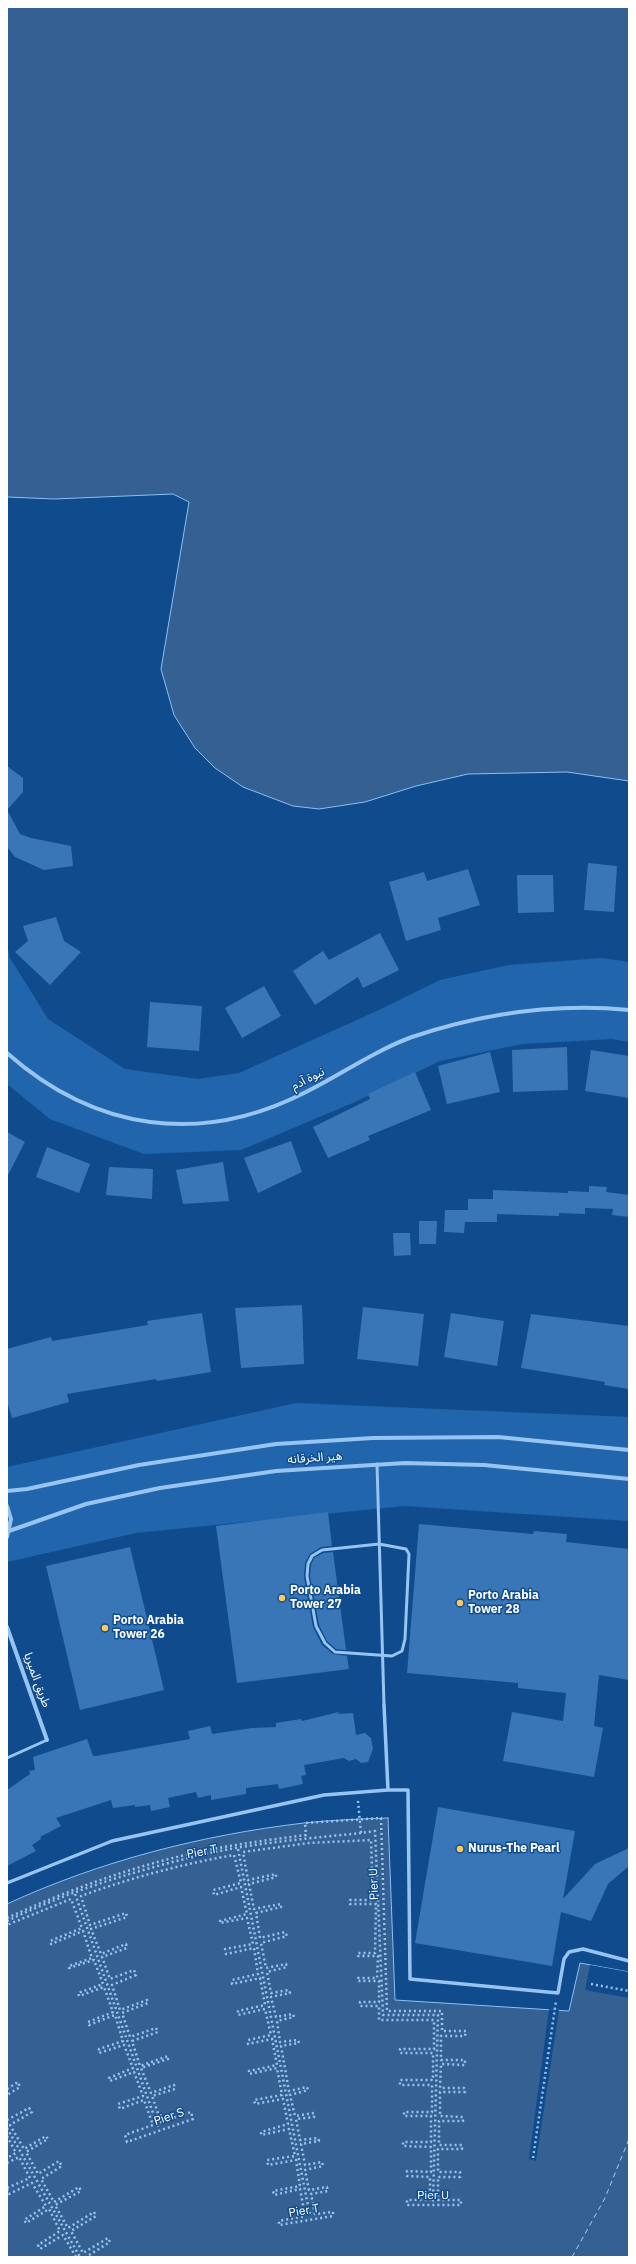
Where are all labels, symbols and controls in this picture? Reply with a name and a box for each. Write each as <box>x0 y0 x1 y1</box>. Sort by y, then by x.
street label: نيوة آدم <box>289 1065 327 1093</box>
street label: هير الخرقانه <box>287 1449 343 1467</box>
place label: Porto Arabia Tower 27 <box>290 1584 361 1612</box>
place label: Porto Arabia Tower 28 <box>468 1589 539 1617</box>
marker: Porto Arabia Tower 27 <box>277 1593 287 1603</box>
marker: Porto Arabia Tower 28 <box>455 1598 465 1608</box>
place label: Porto Arabia Tower 26 <box>113 1614 184 1642</box>
marker: Porto Arabia Tower 26 <box>100 1623 110 1633</box>
street label: طريق الميريا <box>20 1651 54 1709</box>
street label: Pier T <box>185 1842 219 1862</box>
place label: Nurus-The Pearl <box>468 1842 560 1856</box>
marker: Nurus-The Pearl <box>455 1844 465 1854</box>
street label: Pier U <box>366 1868 382 1900</box>
street label: Pier S <box>152 2105 186 2129</box>
street label: Pier U <box>417 2189 449 2203</box>
street label: Pier T <box>288 2201 320 2221</box>

